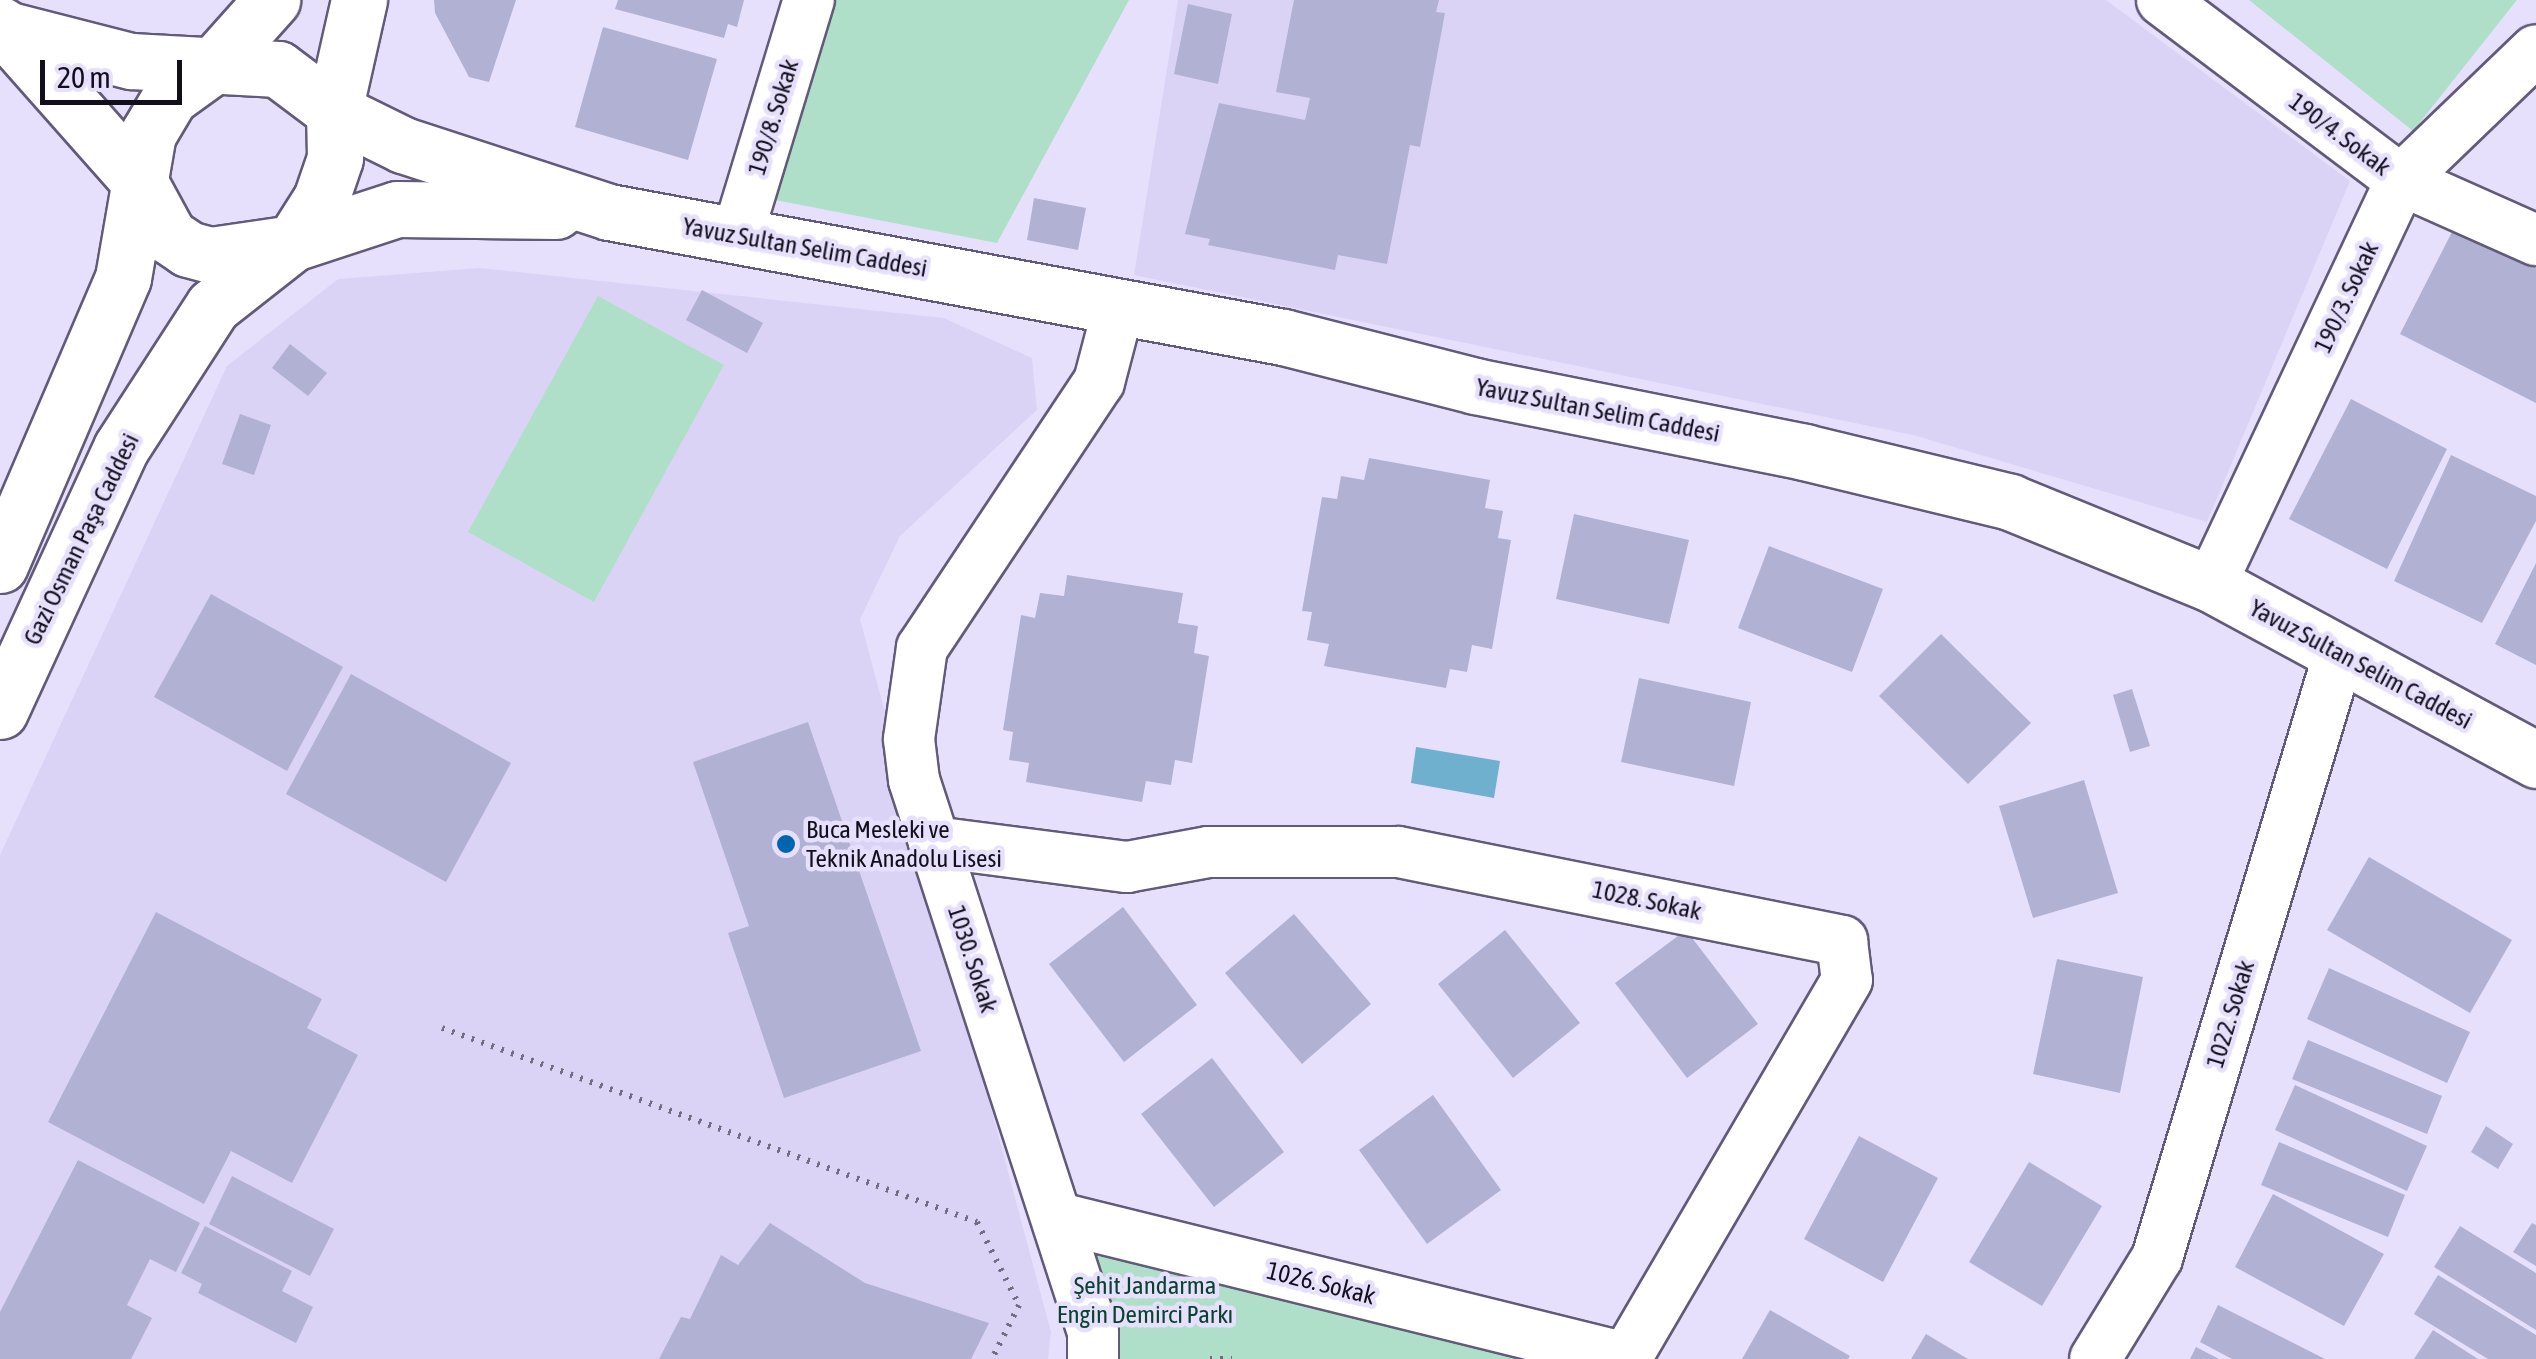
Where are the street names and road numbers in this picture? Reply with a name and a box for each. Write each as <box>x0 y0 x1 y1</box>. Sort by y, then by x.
street label: 190/8. Sokak <box>741 56 805 178</box>
street label: 190/4. Sokak <box>2283 86 2397 182</box>
street label: Yavuz Sultan Selim Caddesi <box>680 211 930 283</box>
street label: 190/3. Sokak <box>2307 237 2385 357</box>
street label: Yavuz Sultan Selim Caddesi <box>1474 372 1722 448</box>
street label: Gazi Osman Paşa Caddesi <box>17 428 145 650</box>
street label: Yavuz Sultan Selim Caddesi <box>2245 593 2477 735</box>
street label: 1028. Sokak <box>1590 874 1704 926</box>
street label: 1030. Sokak <box>942 902 1004 1016</box>
street label: 1022. Sokak <box>2199 957 2261 1071</box>
street label: 1026. Sokak <box>1264 1255 1378 1311</box>

